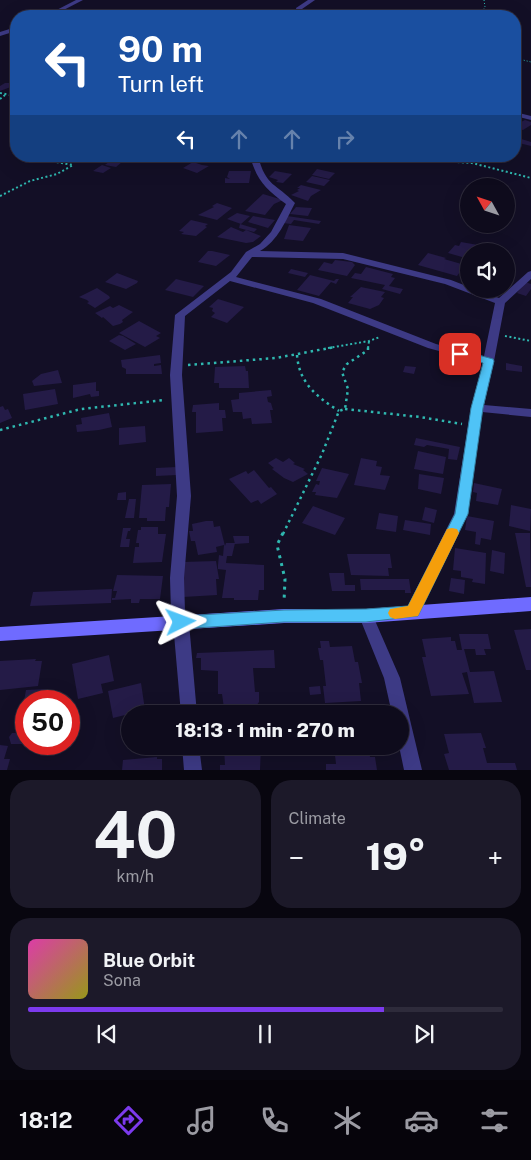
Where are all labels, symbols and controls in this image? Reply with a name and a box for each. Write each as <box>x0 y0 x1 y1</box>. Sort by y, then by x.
text: 90 m <box>118 29 203 70</box>
icon: left <box>35 30 100 95</box>
text: Turn left <box>118 71 204 97</box>
icon: left <box>172 125 200 153</box>
icon: ahead <box>225 125 253 153</box>
icon: ahead <box>278 125 306 153</box>
icon: right <box>331 125 359 153</box>
north arrow <box>460 178 515 232</box>
map controls <box>460 178 515 298</box>
button: sound <box>460 243 515 298</box>
pin <box>439 333 481 375</box>
icon: arrive <box>446 340 474 368</box>
position arrow <box>154 595 206 647</box>
speed limit sign: 50 <box>15 690 80 755</box>
text: 18:13 · 1 min · 270 m <box>175 719 355 741</box>
text: 40 <box>93 796 178 873</box>
text: Climate <box>289 809 346 828</box>
text: 19° <box>366 834 426 879</box>
text: − <box>289 841 304 874</box>
text: + <box>487 841 503 874</box>
text: km/h <box>116 867 154 886</box>
text: Blue Orbit <box>103 949 195 971</box>
text: Sona <box>103 971 141 990</box>
icon: previous <box>93 1020 121 1048</box>
icon: pause <box>251 1020 279 1048</box>
icon: next <box>410 1020 438 1048</box>
icon: directions <box>111 1103 146 1138</box>
icon: music <box>184 1103 219 1138</box>
icon: phone <box>257 1103 292 1138</box>
icon: climate <box>330 1103 365 1138</box>
icon: car <box>404 1103 439 1138</box>
icon: filters <box>477 1103 512 1138</box>
text: 18:12 <box>19 1107 73 1133</box>

